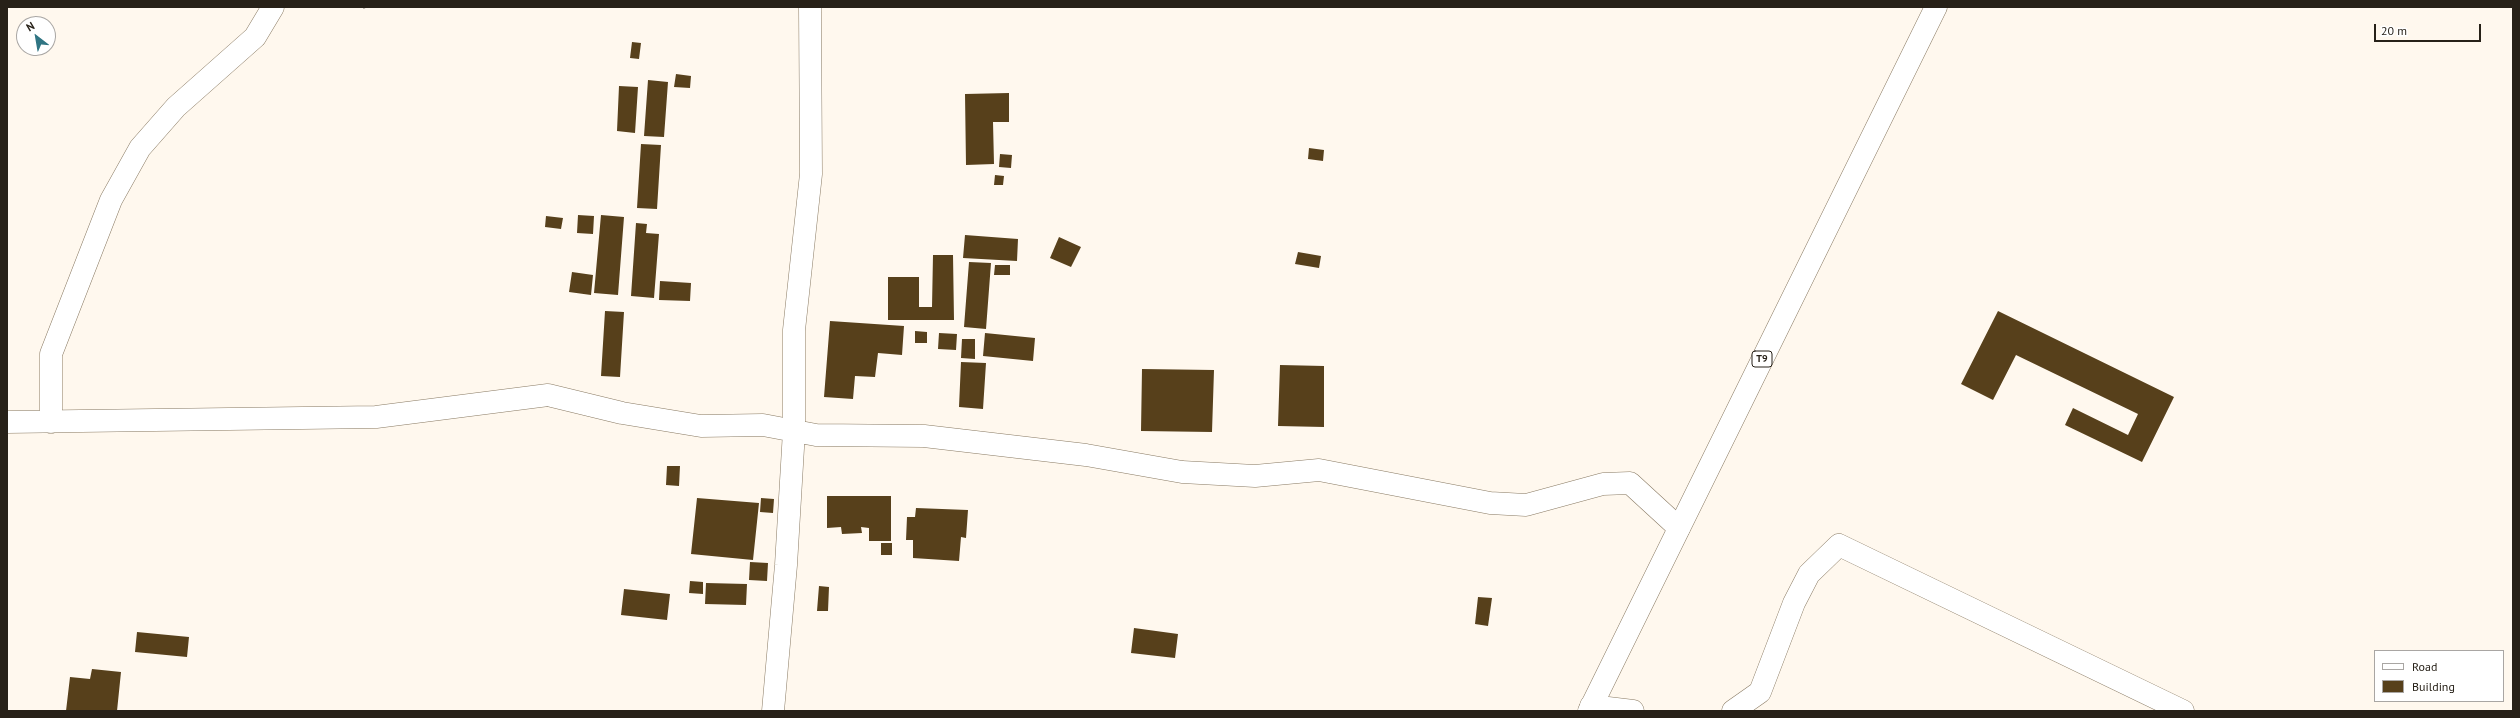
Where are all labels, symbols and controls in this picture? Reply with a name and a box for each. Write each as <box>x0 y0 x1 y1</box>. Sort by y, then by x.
north arrow <box>16 16 56 56</box>
scale bar <box>2376 16 2483 42</box>
text: N <box>24 19 37 34</box>
text: 20 m <box>2381 23 2407 38</box>
road number: T9 <box>1752 351 1772 367</box>
legend <box>2374 650 2504 702</box>
text: Road <box>2412 659 2437 674</box>
text: Building <box>2412 679 2455 694</box>

